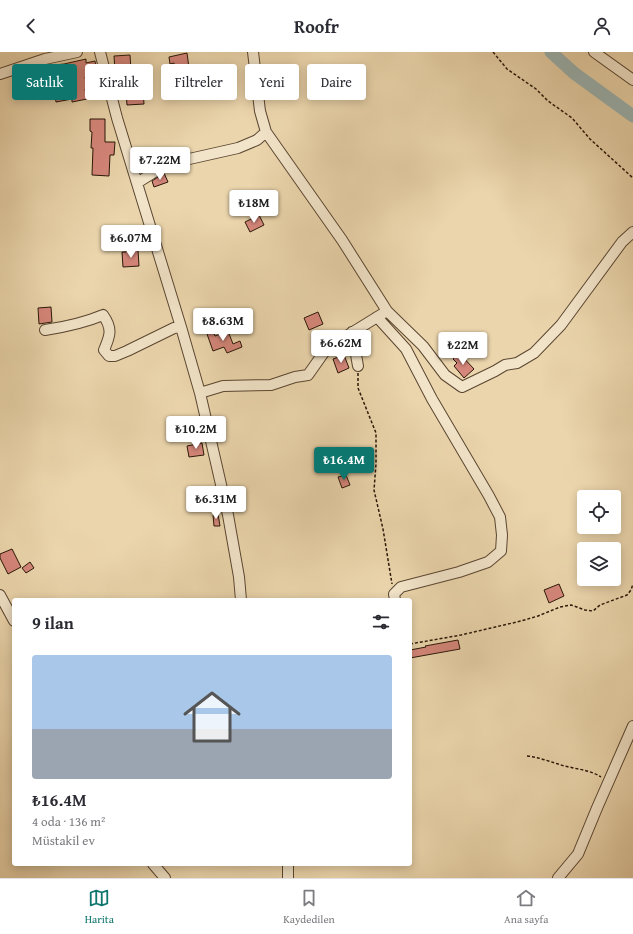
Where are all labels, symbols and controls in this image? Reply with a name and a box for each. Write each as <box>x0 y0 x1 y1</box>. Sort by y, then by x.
text: Roofr <box>294 13 339 40</box>
icon: back <box>20 15 42 37</box>
icon: person <box>591 15 613 37</box>
chip: Satılık <box>12 64 77 100</box>
chip: Kiralık <box>85 64 153 100</box>
chip: Filtreler <box>161 64 237 100</box>
chip: Yeni <box>245 64 299 100</box>
chip: Daire <box>307 64 366 100</box>
pin: ₺7.22M <box>127 147 193 181</box>
text: ₺7.22M <box>139 150 181 169</box>
pin: ₺18M <box>230 190 278 224</box>
text: ₺18M <box>238 193 270 212</box>
pin: ₺6.07M <box>98 225 164 259</box>
text: ₺6.07M <box>110 228 152 247</box>
pin: ₺8.63M <box>190 308 256 342</box>
text: ₺8.63M <box>202 311 244 330</box>
pin: ₺6.62M <box>308 330 374 364</box>
pin: ₺22M <box>439 332 487 366</box>
text: ₺6.62M <box>320 333 362 352</box>
text: ₺22M <box>447 335 479 354</box>
pin: ₺10.2M <box>163 416 229 450</box>
text: ₺10.2M <box>175 419 217 438</box>
pin: ₺16.4M <box>311 447 377 481</box>
text: ₺16.4M <box>323 450 365 469</box>
pin: ₺6.31M <box>183 486 249 520</box>
text: ₺6.31M <box>195 489 237 508</box>
map controls <box>577 490 621 586</box>
button: locate <box>577 490 621 534</box>
button: layers <box>577 542 621 586</box>
text: 9 ilan <box>32 610 74 635</box>
icon: filters <box>370 611 392 633</box>
icon: home <box>176 681 248 753</box>
text: ₺16.4M <box>32 787 87 812</box>
text: 4 oda · 136 m² <box>32 812 105 831</box>
text: Müstakil ev <box>32 831 95 850</box>
tab: Harita <box>85 887 114 927</box>
tab: Kaydedilen <box>283 887 335 927</box>
tab: Ana sayfa <box>504 887 548 927</box>

